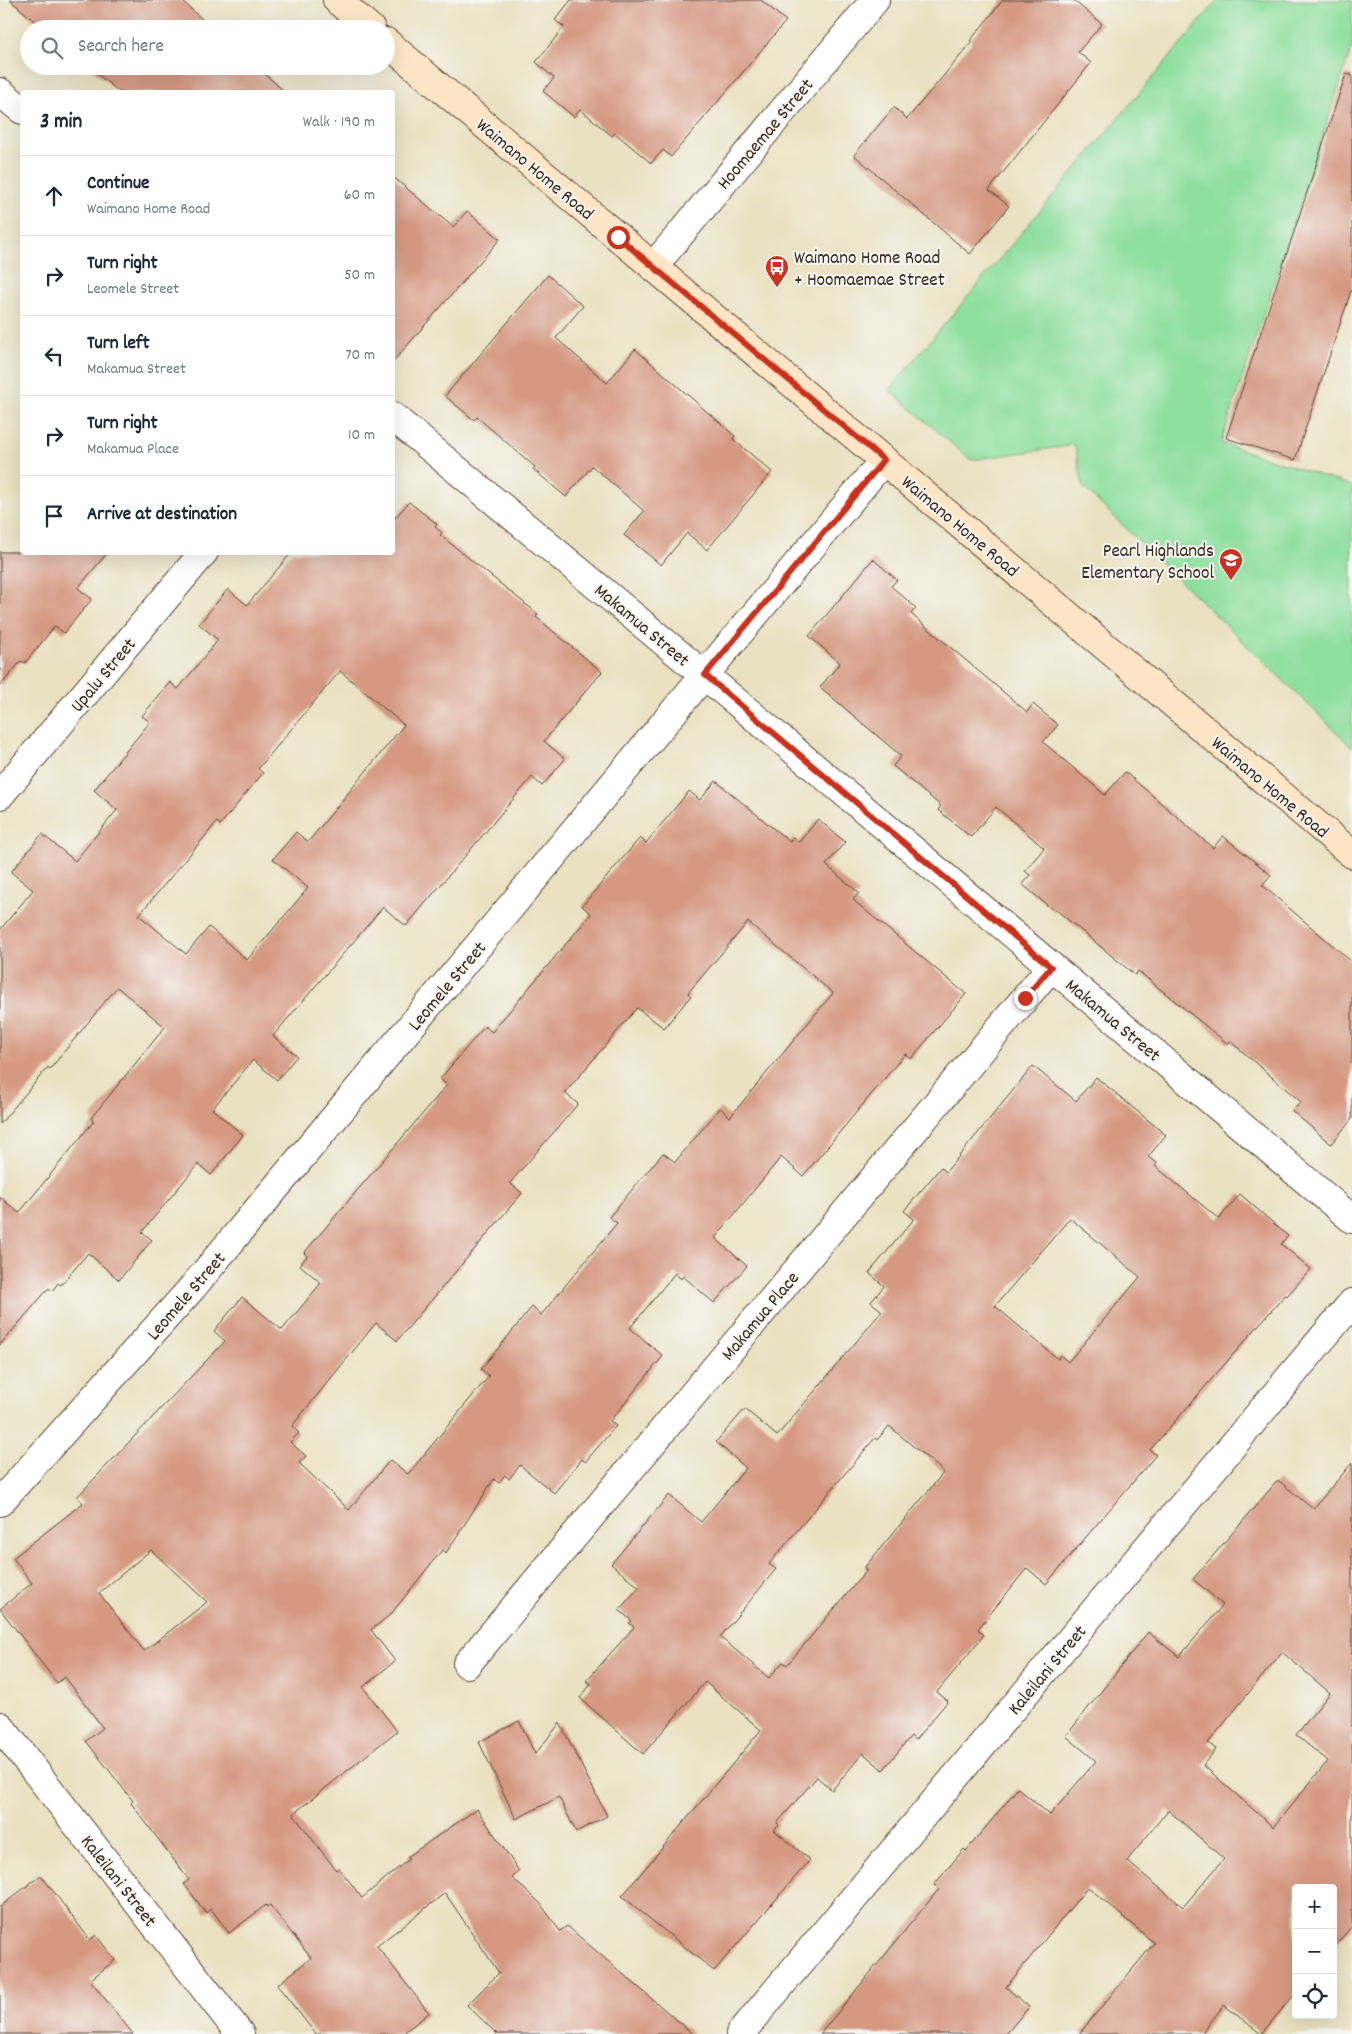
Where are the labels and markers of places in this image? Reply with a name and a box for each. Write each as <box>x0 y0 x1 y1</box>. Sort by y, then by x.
place label: Waimano Home Road + Hoomaemae Street <box>794 246 945 295</box>
bus stop icon: Waimano Home Road + Hoomaemae Street <box>764 254 790 288</box>
place label: Pearl Highlands Elementary School <box>1081 539 1214 588</box>
school or university icon: Pearl Highlands Elementary School <box>1218 547 1244 581</box>

